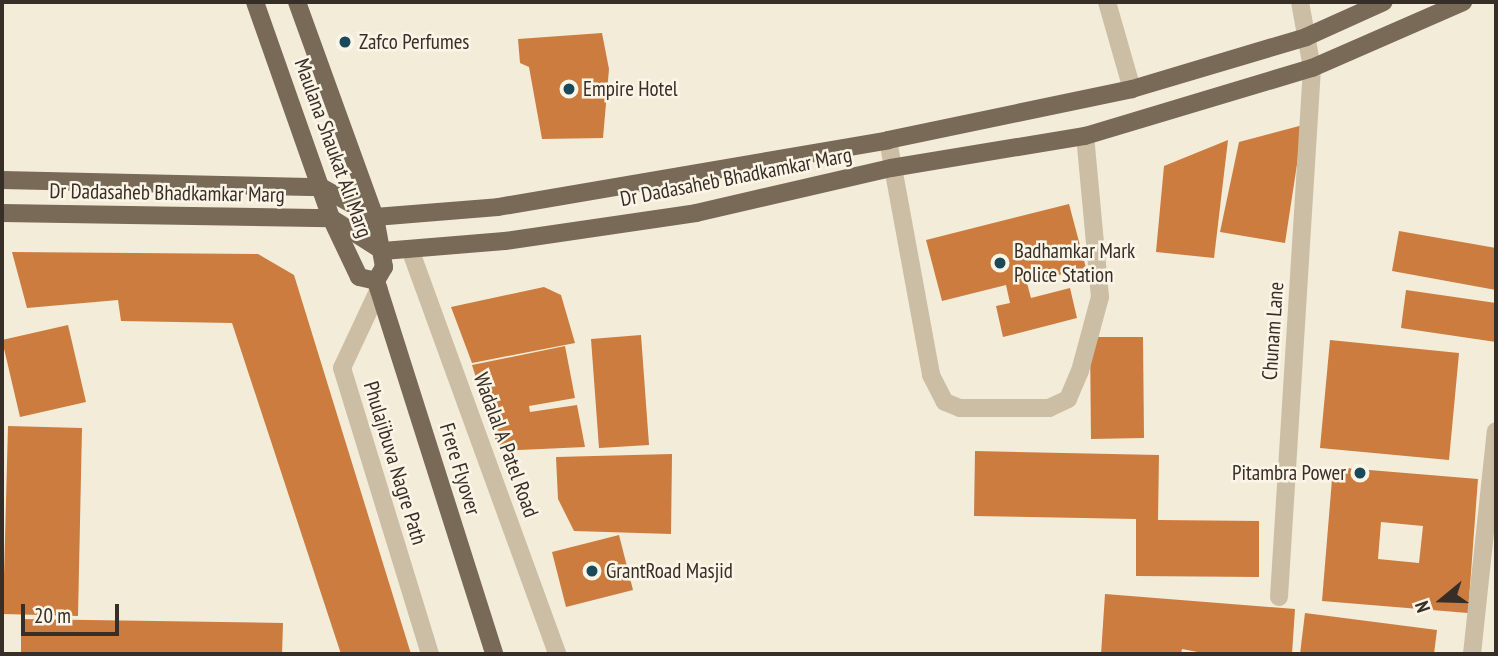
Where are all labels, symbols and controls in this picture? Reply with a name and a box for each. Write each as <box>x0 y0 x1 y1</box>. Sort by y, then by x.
place label: Zafco Perfumes <box>359 29 469 55</box>
marker: Zafco Perfumes <box>337 34 353 50</box>
street label: Maulana Shaukat Ali Marg <box>289 55 377 241</box>
place label: Empire Hotel <box>583 76 678 102</box>
marker: Empire Hotel <box>561 81 577 97</box>
street label: Dr Dadasaheb Bhadkamkar Marg <box>618 142 854 212</box>
street label: Dr Dadasaheb Bhadkamkar Marg <box>49 178 285 208</box>
place label: Badhamkar Mark Police Station <box>1014 238 1135 288</box>
marker: Badhamkar Mark Police Station <box>992 255 1008 271</box>
street label: Chunam Lane <box>1257 281 1289 381</box>
street label: Wadalal A Patel Road <box>468 369 544 521</box>
street label: Phulajibuva Nagre Path <box>358 378 432 548</box>
street label: Frere Flyover <box>434 420 486 518</box>
place label: Pitambra Power <box>1232 460 1346 486</box>
marker: Pitambra Power <box>1352 465 1368 481</box>
place label: GrantRoad Masjid <box>606 558 733 584</box>
marker: GrantRoad Masjid <box>584 563 600 579</box>
north arrow <box>1407 565 1477 635</box>
scale bar <box>24 590 122 634</box>
text: N <box>1409 598 1435 616</box>
text: 20 m <box>34 602 71 629</box>

